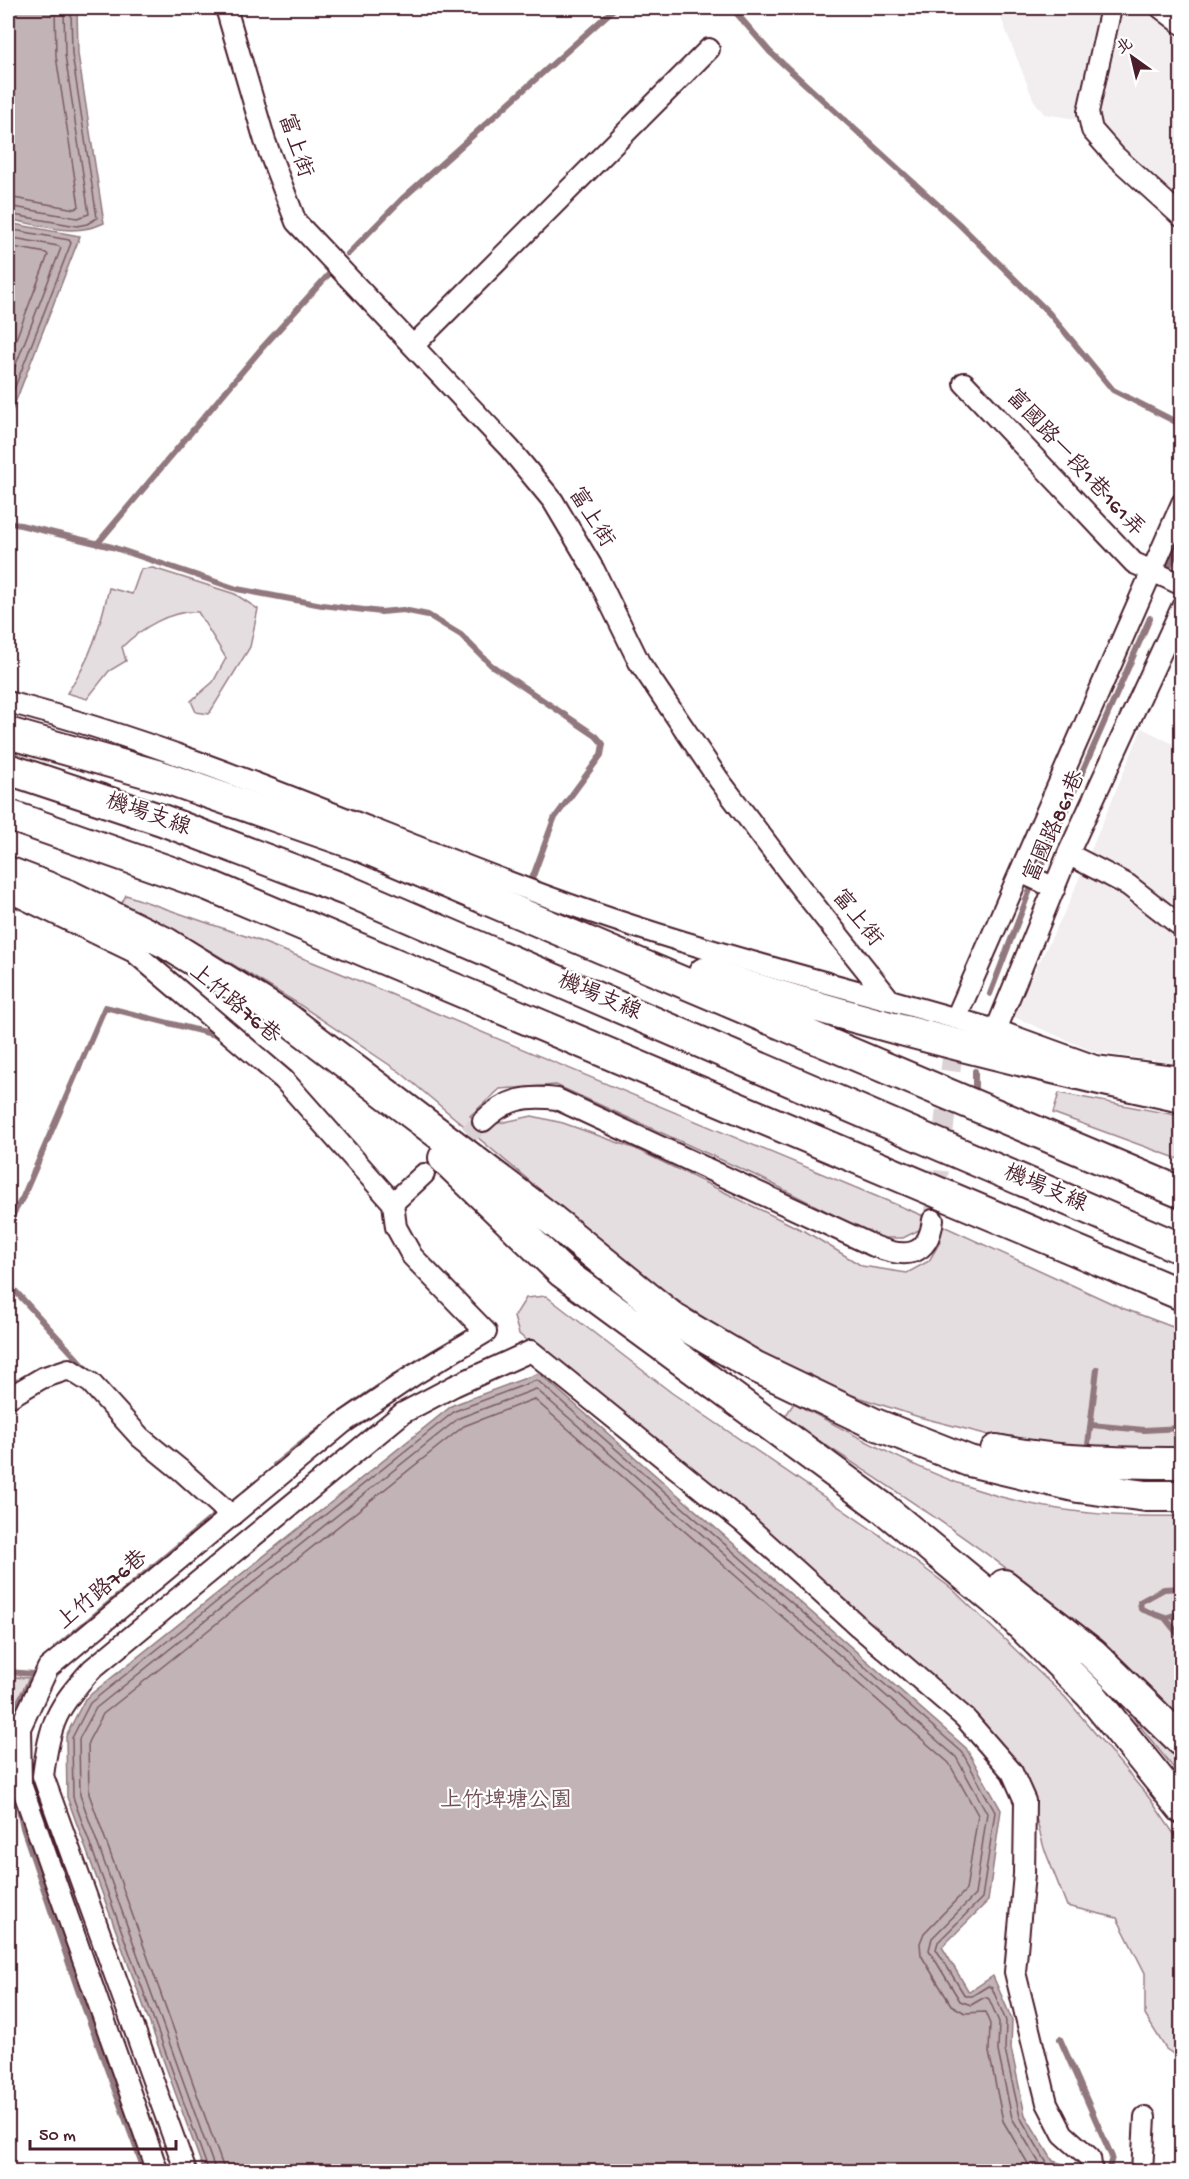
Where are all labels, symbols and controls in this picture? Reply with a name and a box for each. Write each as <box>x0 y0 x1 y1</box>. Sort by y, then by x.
north arrow <box>1102 27 1162 87</box>
text: 北 <box>1113 34 1138 60</box>
street label: 富上街 <box>271 110 318 181</box>
street label: 富國路一段1巷161弄 <box>999 384 1150 543</box>
street label: 富上街 <box>561 483 619 553</box>
street label: 富國路861巷 <box>1018 766 1092 887</box>
street label: 機場支線 <box>102 787 194 843</box>
street label: 富上街 <box>825 885 888 953</box>
street label: 上竹路76巷 <box>183 958 286 1051</box>
street label: 機場支線 <box>553 967 645 1027</box>
street label: 機場支線 <box>999 1159 1091 1219</box>
street label: 上竹路76巷 <box>51 1544 154 1637</box>
park label: 上竹埤塘公園 <box>440 1788 572 1815</box>
scale bar <box>30 2113 176 2151</box>
text: 50 m <box>39 2126 76 2147</box>

